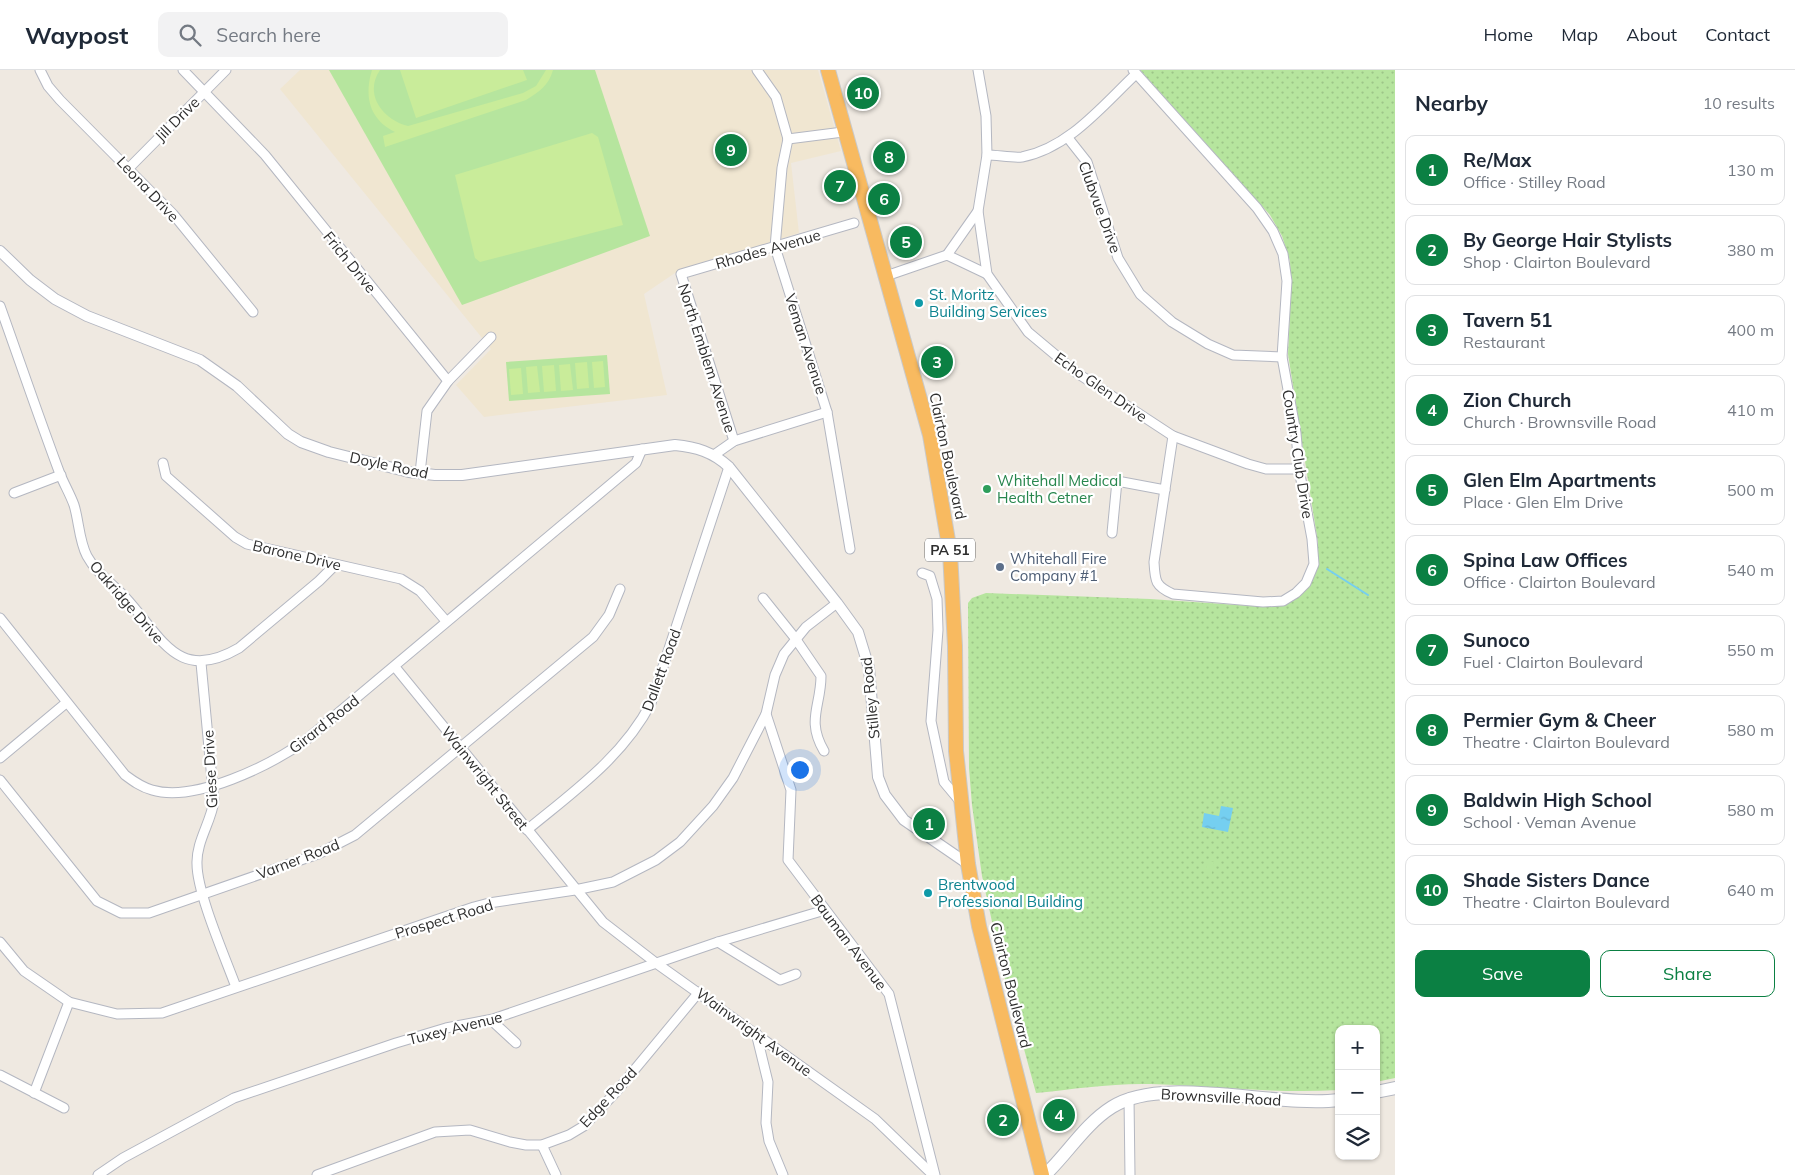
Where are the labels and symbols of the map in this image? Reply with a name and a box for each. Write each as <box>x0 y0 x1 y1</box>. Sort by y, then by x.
pin: 10 <box>847 74 879 112</box>
street label: Jill Drive <box>151 93 203 145</box>
pin: 9 <box>715 131 747 169</box>
pin: 8 <box>873 138 905 176</box>
street label: Leona Drive <box>113 152 183 226</box>
street label: Clubvue Drive <box>1075 158 1125 256</box>
pin: 7 <box>824 167 856 205</box>
pin: 6 <box>868 180 900 218</box>
pin: 5 <box>890 223 922 261</box>
street label: Rhodes Avenue <box>713 225 823 273</box>
street label: Frich Drive <box>319 227 381 297</box>
street label: North Emblem Avenue <box>674 281 740 435</box>
place label: St. Moritz Building Services <box>929 285 1047 321</box>
street label: Veman Avenue <box>781 291 831 397</box>
marker: St. Moritz Building Services <box>913 297 925 309</box>
pin: 3 <box>921 343 953 381</box>
street label: Echo Glen Drive <box>1051 348 1151 426</box>
street label: Country Club Drive <box>1278 388 1318 520</box>
street label: Clairton Boulevard <box>925 391 971 521</box>
street label: Doyle Road <box>348 447 430 483</box>
place label: Whitehall Medical Health Cetner <box>997 471 1122 507</box>
marker: Whitehall Medical Health Cetner <box>981 483 993 495</box>
street label: Barone Drive <box>251 536 343 574</box>
road number: PA 51 <box>925 538 975 562</box>
place label: Whitehall Fire Company #1 <box>1010 549 1107 585</box>
street label: Oakridge Drive <box>86 557 168 647</box>
marker: Whitehall Fire Company #1 <box>994 561 1006 573</box>
street label: Dallett Road <box>637 626 685 714</box>
street label: Stilley Road <box>856 656 884 740</box>
street label: Girard Road <box>285 691 363 757</box>
street label: Wainwright Street <box>437 722 533 834</box>
street label: Giese Drive <box>198 729 222 809</box>
your location <box>787 757 813 783</box>
pin: 1 <box>913 805 945 843</box>
street label: Varner Road <box>254 835 342 883</box>
place label: Brentwood Professional Building <box>938 875 1083 911</box>
marker: Brentwood Professional Building <box>922 887 934 899</box>
street label: Bauman Avenue <box>807 890 891 994</box>
street label: Prospect Road <box>393 895 495 943</box>
street label: Clairton Boulevard <box>986 920 1036 1050</box>
street label: Wainwright Avenue <box>692 984 816 1080</box>
street label: Tuxey Avenue <box>406 1007 504 1049</box>
street label: Edge Road <box>575 1063 641 1131</box>
street label: Brownsville Road <box>1160 1084 1282 1110</box>
pin: 4 <box>1043 1096 1075 1134</box>
pin: 2 <box>987 1101 1019 1139</box>

